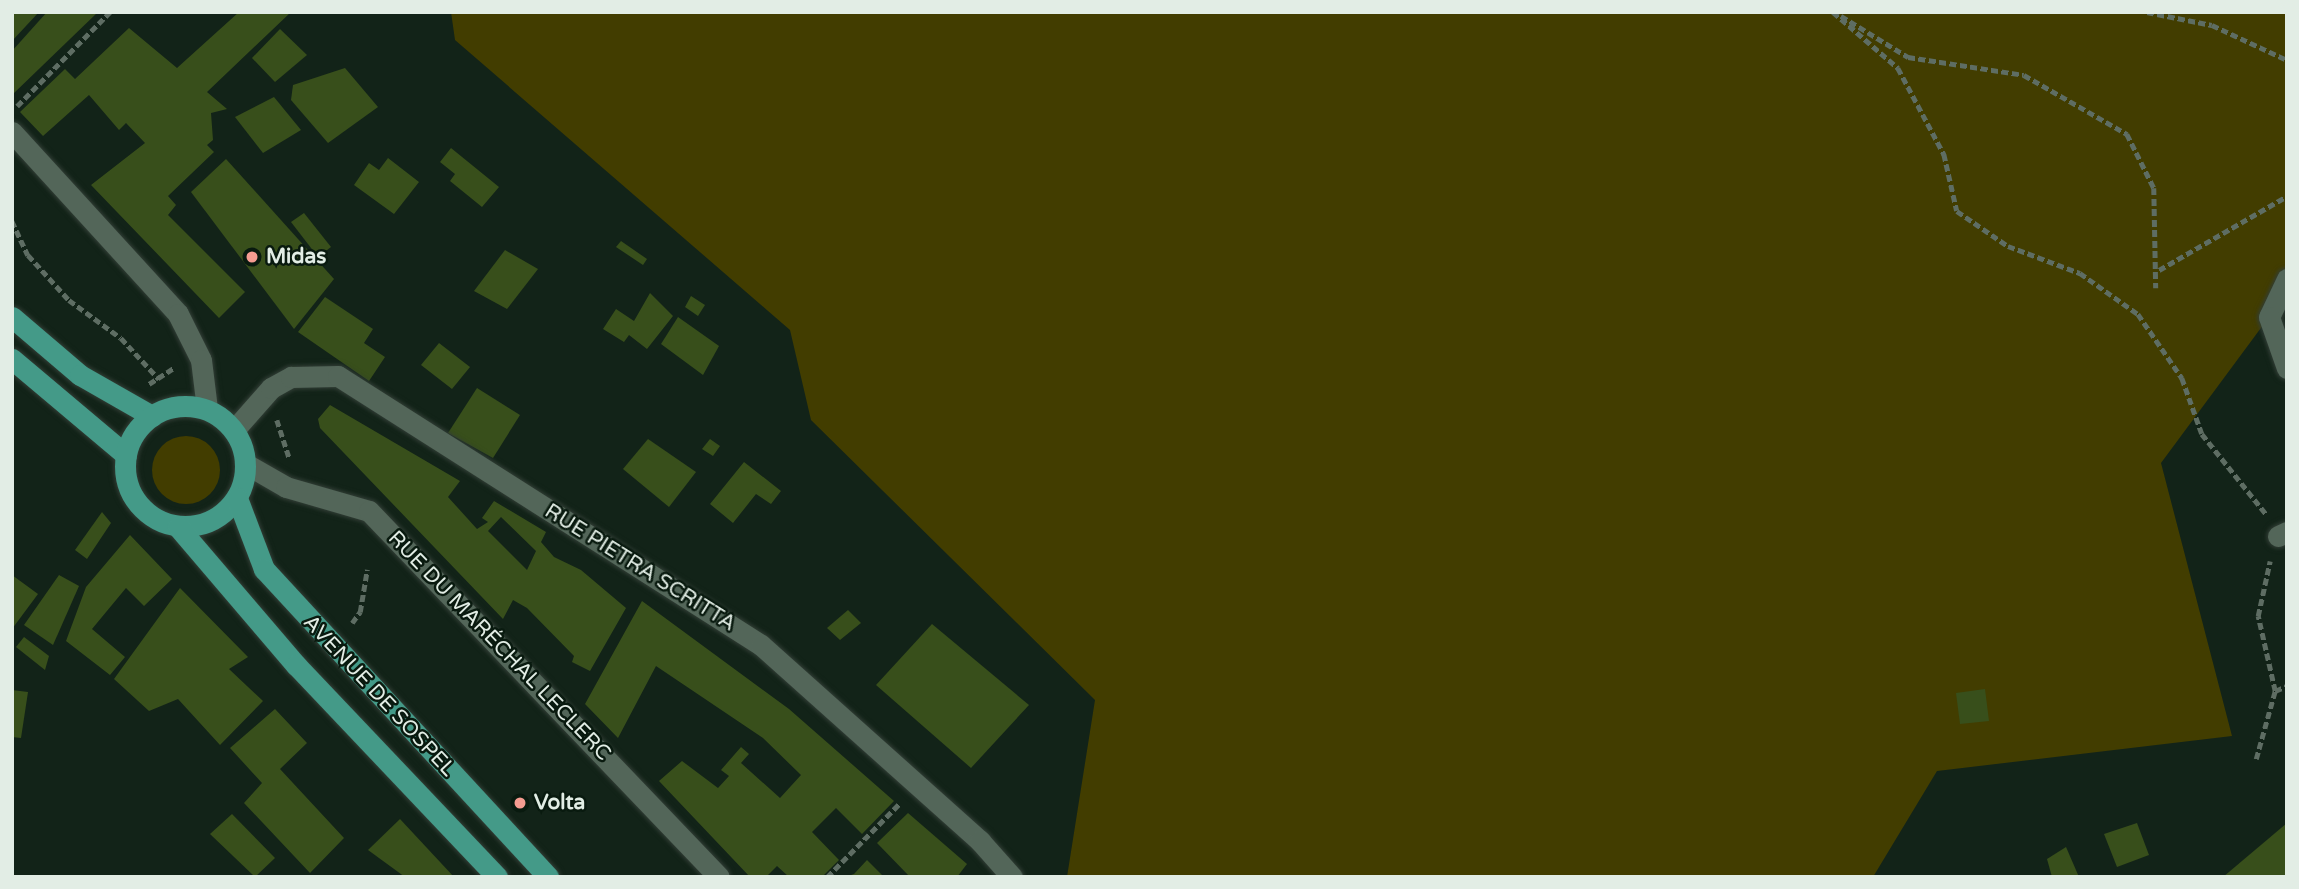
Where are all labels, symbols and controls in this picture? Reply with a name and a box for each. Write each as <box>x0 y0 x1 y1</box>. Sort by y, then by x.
place label: Midas <box>266 244 326 270</box>
marker: Midas <box>244 249 260 265</box>
street label: RUE PIETRA SCRITTA <box>540 499 740 637</box>
street label: RUE DU MARÉCHAL LECLERC <box>382 526 616 766</box>
street label: AVENUE DE SOSPEL <box>298 610 460 782</box>
place label: Volta <box>534 790 585 816</box>
marker: Volta <box>512 795 528 811</box>

